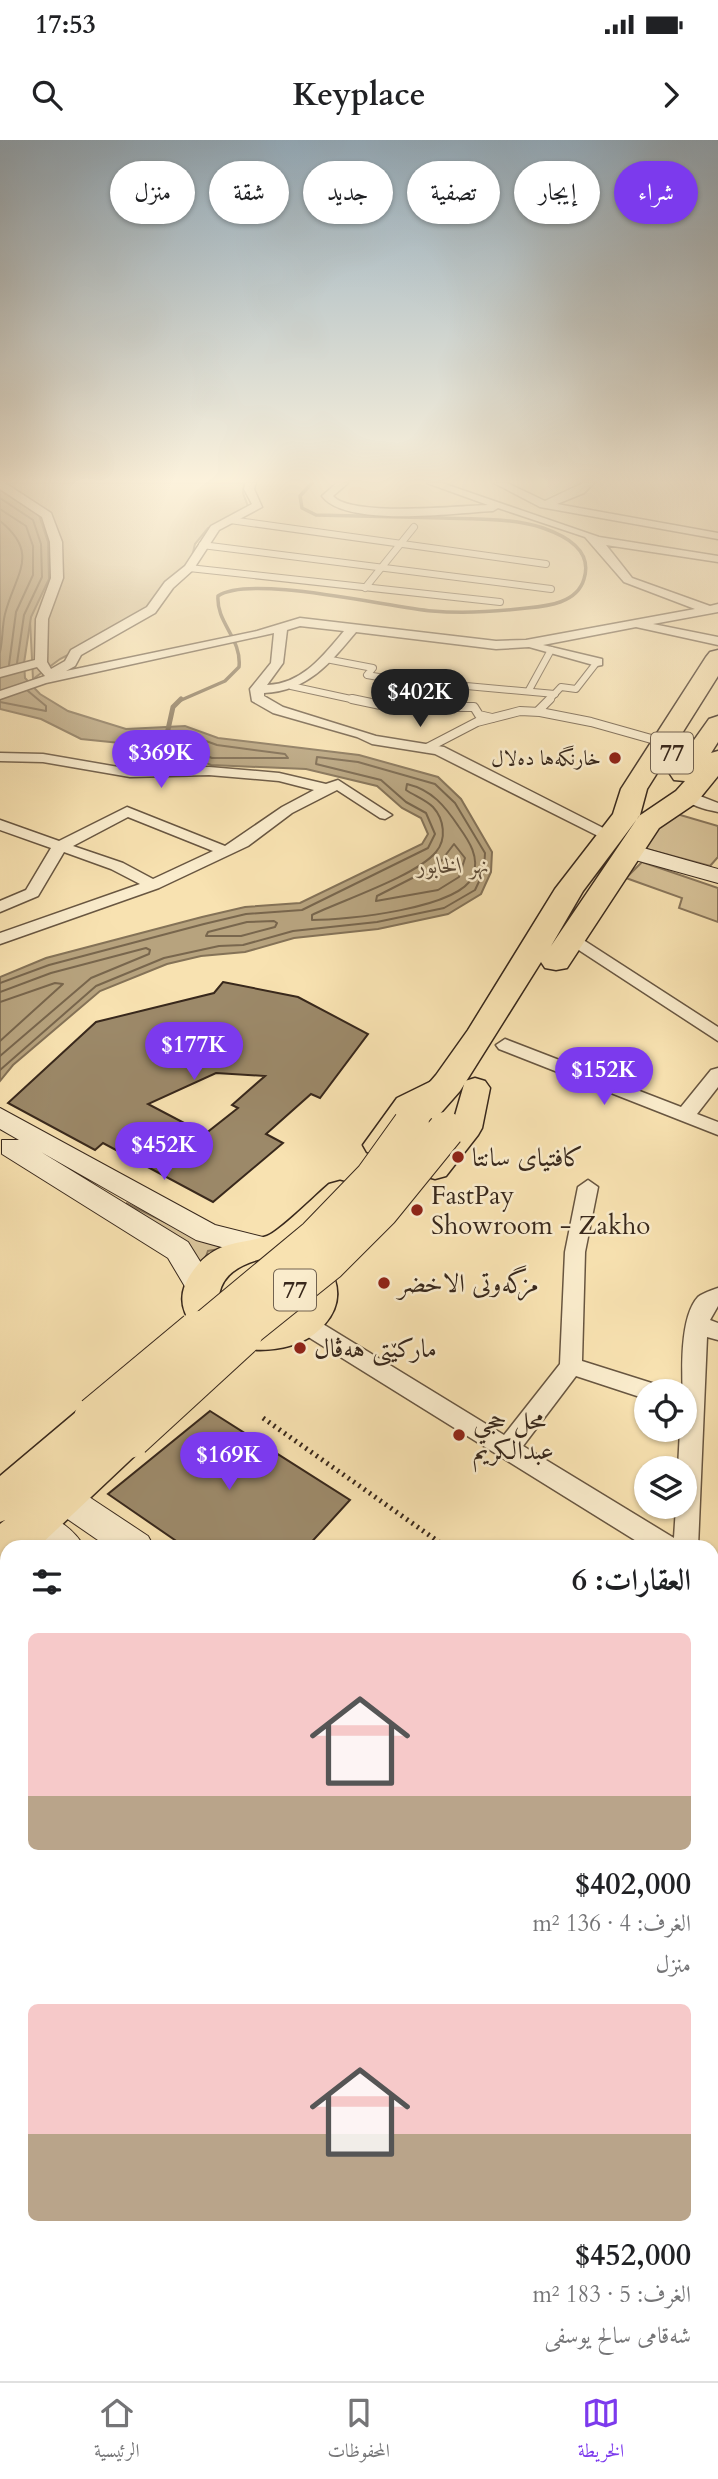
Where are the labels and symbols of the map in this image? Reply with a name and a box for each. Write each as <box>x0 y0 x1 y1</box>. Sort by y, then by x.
pin: $402K <box>371 670 469 729</box>
pin: $369K <box>112 730 210 790</box>
road number: 77 <box>651 732 693 774</box>
place label: خارنگەها دەلال <box>491 744 601 773</box>
marker: خارنگەها دەلال <box>607 750 623 766</box>
water label: نهر الخابور <box>415 850 489 881</box>
pin: $177K <box>145 1023 243 1082</box>
pin: $152K <box>555 1048 653 1107</box>
pin: $452K <box>115 1122 213 1182</box>
place label: کافتیای سانتا <box>472 1140 583 1175</box>
marker: کافتیای سانتا <box>450 1149 466 1165</box>
place label: FastPay Showroom - Zakho <box>431 1178 650 1243</box>
marker: FastPay Showroom - Zakho <box>409 1202 425 1218</box>
place label: مزگەوتی الاخضر <box>395 1265 539 1301</box>
road number: 77 <box>274 1270 316 1310</box>
marker: مزگەوتی الاخضر <box>376 1275 392 1291</box>
place label: مارکێتی هەڤال <box>314 1331 437 1367</box>
marker: مارکێتی هەڤال <box>292 1340 308 1356</box>
place label: محل حجي عبدالكريم <box>473 1403 554 1473</box>
marker: محل حجي عبدالكريم <box>451 1427 467 1443</box>
pin: $169K <box>180 1432 278 1492</box>

